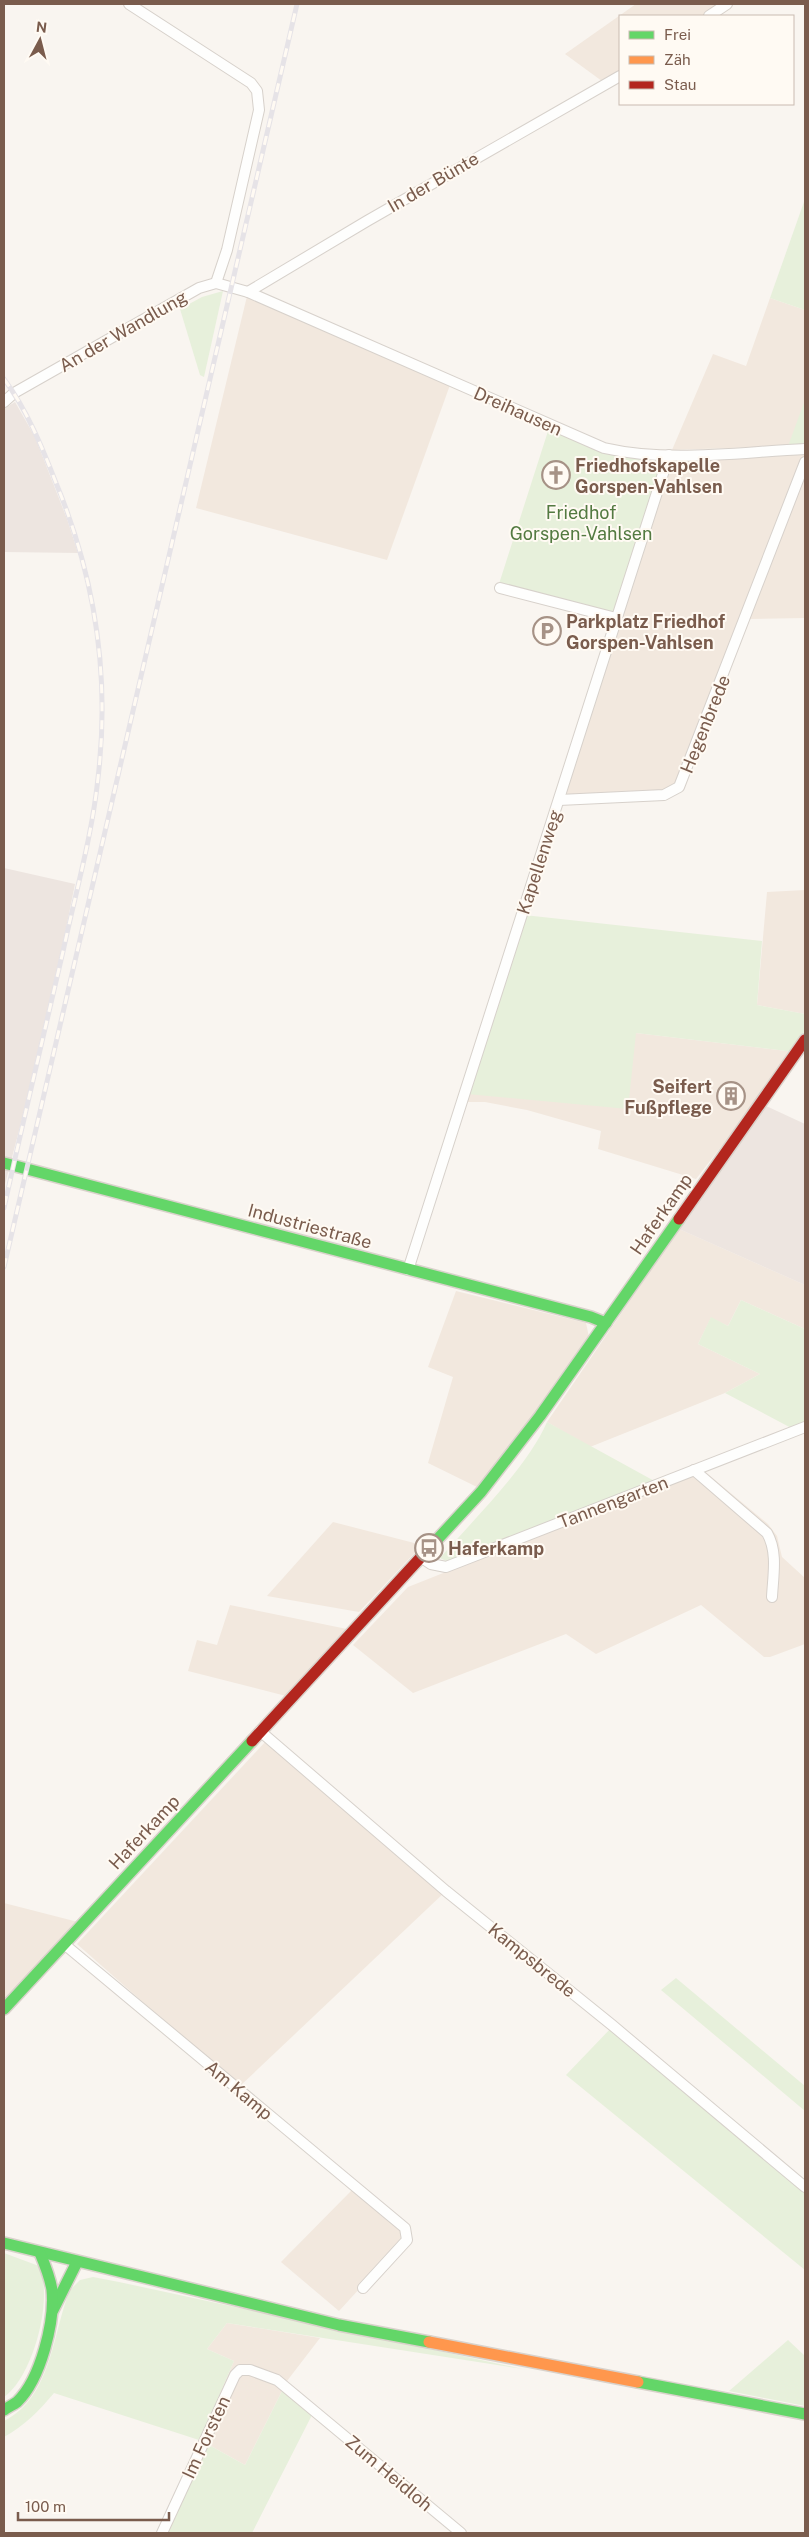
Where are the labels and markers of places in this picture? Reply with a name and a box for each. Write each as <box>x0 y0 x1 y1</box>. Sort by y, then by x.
place label: Friedhofskapelle Gorspen-Vahlsen <box>575 455 723 497</box>
church icon: Friedhofskapelle Gorspen-Vahlsen <box>541 460 571 490</box>
place label: Parkplatz Friedhof Gorspen-Vahlsen <box>566 611 725 653</box>
parking icon: Parkplatz Friedhof Gorspen-Vahlsen <box>532 616 562 646</box>
place label: Seifert Fußpflege <box>624 1076 712 1118</box>
building icon: Seifert Fußpflege <box>716 1081 746 1111</box>
bus stop icon: Haferkamp <box>414 1533 444 1563</box>
place label: Haferkamp <box>448 1538 544 1559</box>

